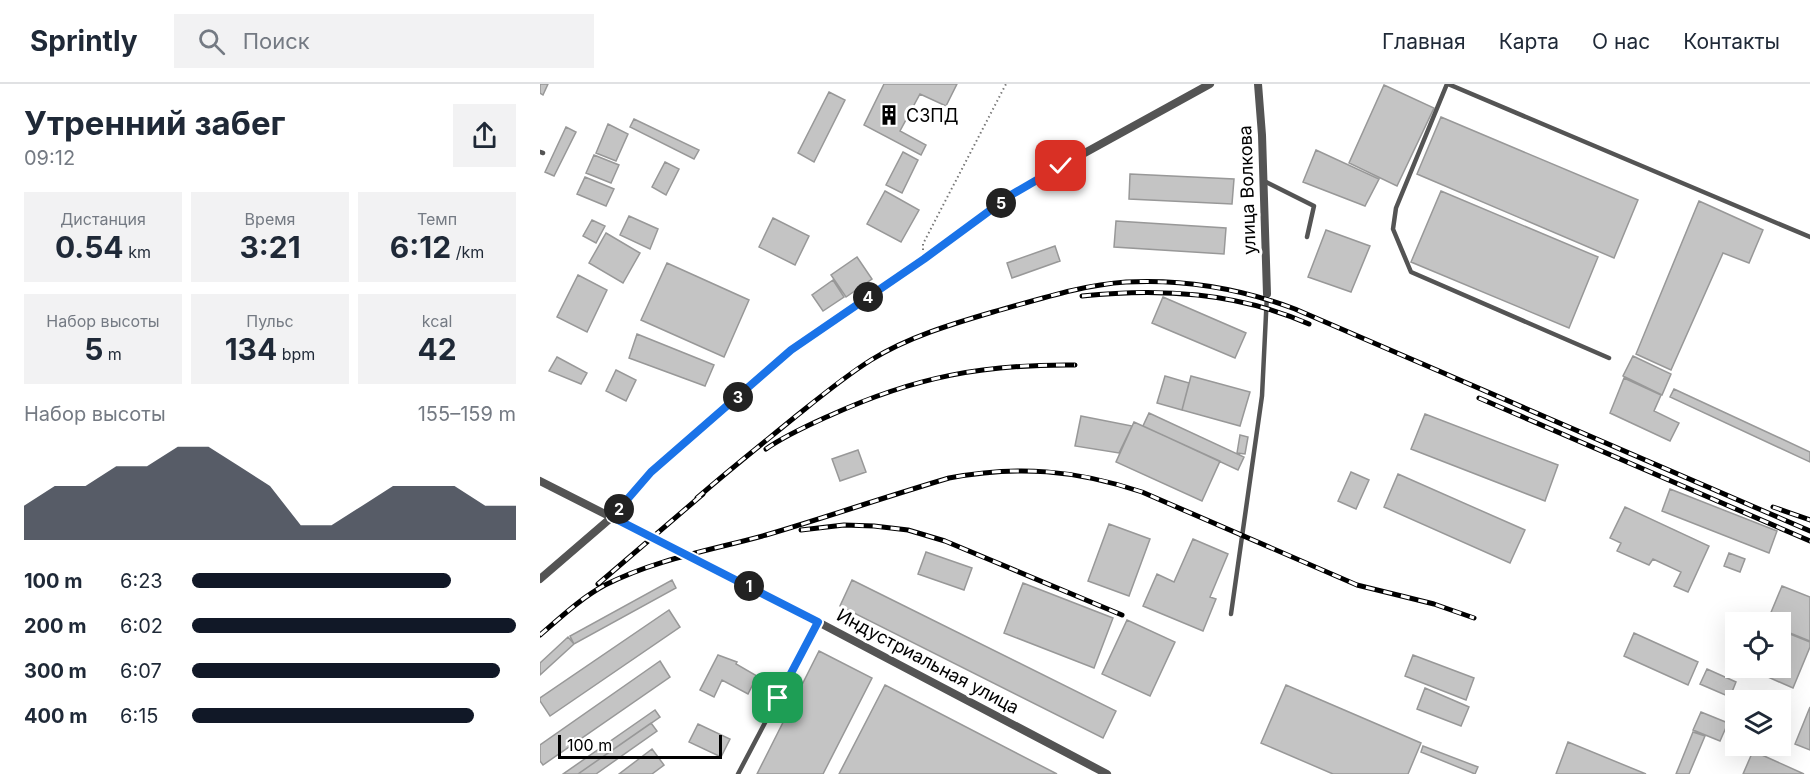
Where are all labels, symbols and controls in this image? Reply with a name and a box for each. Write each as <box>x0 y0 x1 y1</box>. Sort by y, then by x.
search box <box>174 14 594 68</box>
text: Sprintly <box>30 24 138 58</box>
icon: search <box>195 25 228 58</box>
text: Поиск <box>243 28 310 54</box>
text: Главная <box>1382 29 1466 54</box>
text: Карта <box>1499 29 1559 54</box>
text: О нас <box>1592 29 1650 54</box>
text: Контакты <box>1683 29 1780 54</box>
text: Утренний забег <box>24 103 285 143</box>
building icon: СЗПД <box>877 103 901 127</box>
button: share <box>453 104 516 167</box>
place label: СЗПД <box>906 105 958 126</box>
street label: улица Волкова <box>1234 125 1260 255</box>
pin <box>1035 140 1086 191</box>
text: 09:12 <box>24 146 75 170</box>
icon: check <box>1044 149 1077 182</box>
pin: 5 <box>986 188 1016 218</box>
text: 5 <box>996 193 1006 213</box>
text: Дистанция <box>60 209 146 229</box>
text: Время <box>245 209 295 229</box>
text: Темп <box>417 209 457 229</box>
text: 0.54 <box>55 229 124 265</box>
text: 3:21 <box>239 229 301 265</box>
text: 6:12 <box>390 229 451 265</box>
text: km <box>124 242 151 262</box>
text: /km <box>451 242 484 262</box>
pin: 4 <box>853 282 883 312</box>
text: 4 <box>863 287 873 307</box>
text: Набор высоты <box>46 311 160 331</box>
text: Пульс <box>246 311 294 331</box>
text: kcal <box>422 311 452 331</box>
text: 5 <box>84 331 103 367</box>
text: 134 <box>225 331 277 367</box>
text: 42 <box>417 331 457 367</box>
text: m <box>103 344 122 364</box>
text: bpm <box>277 344 315 364</box>
pin: 3 <box>723 382 753 412</box>
text: 3 <box>733 387 743 407</box>
text: Набор высоты <box>24 402 166 426</box>
text: 155–159 m <box>418 402 516 426</box>
pin: 2 <box>604 494 634 524</box>
text: 2 <box>614 499 624 519</box>
text: 100 m <box>24 569 83 593</box>
text: 6:23 <box>120 569 163 593</box>
pin: 1 <box>734 571 764 601</box>
text: 1 <box>746 576 752 596</box>
street label: Индустриальная улица <box>833 604 1023 718</box>
map controls <box>1725 612 1791 756</box>
button: locate <box>1725 612 1791 678</box>
text: 200 m <box>24 614 87 638</box>
text: 6:02 <box>120 614 163 638</box>
text: 300 m <box>24 659 87 683</box>
text: 6:07 <box>120 659 162 683</box>
pin <box>752 672 803 723</box>
icon: arrive <box>761 681 794 714</box>
button: layers <box>1725 690 1791 756</box>
text: 400 m <box>24 704 88 728</box>
text: 6:15 <box>120 704 158 728</box>
scale bar <box>558 732 722 760</box>
text: 100 m <box>567 735 612 755</box>

